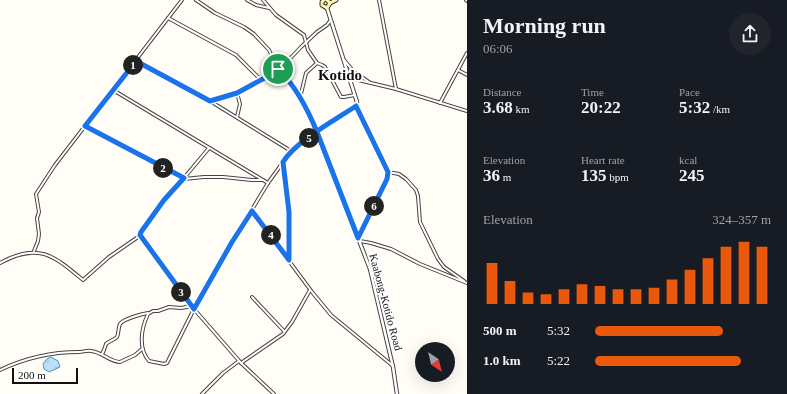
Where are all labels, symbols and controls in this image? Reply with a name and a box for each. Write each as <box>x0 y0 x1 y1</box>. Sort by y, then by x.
text: Morning run <box>483 13 606 38</box>
button: share <box>729 13 771 55</box>
text: 06:06 <box>483 41 513 56</box>
pin <box>261 52 295 86</box>
pin: 1 <box>123 55 143 75</box>
icon: arrive <box>267 58 289 80</box>
text: 1 <box>130 59 136 71</box>
district label: Kotido <box>318 67 362 83</box>
text: Distance <box>483 86 521 98</box>
text: Time <box>581 86 604 98</box>
text: Pace <box>679 86 700 98</box>
text: 3.68 <box>483 98 513 117</box>
text: 20:22 <box>581 98 621 117</box>
text: 5:32 <box>679 98 710 117</box>
text: km <box>513 103 530 115</box>
text: /km <box>710 103 730 115</box>
pin: 5 <box>299 128 319 148</box>
text: 5 <box>306 132 312 144</box>
text: Elevation <box>483 154 525 166</box>
text: Heart rate <box>581 154 625 166</box>
text: kcal <box>679 154 697 166</box>
pin: 2 <box>153 158 173 178</box>
text: 2 <box>160 162 166 174</box>
text: 36 <box>483 166 500 185</box>
text: 135 <box>581 166 607 185</box>
text: 245 <box>679 166 705 185</box>
text: m <box>500 171 511 183</box>
text: bpm <box>607 171 629 183</box>
pin: 6 <box>364 196 384 216</box>
text: 6 <box>371 200 377 212</box>
text: Elevation <box>483 212 533 227</box>
text: 324–357 m <box>712 212 771 227</box>
pin: 4 <box>261 225 281 245</box>
text: 4 <box>268 229 274 241</box>
street label: Kaabong-Kotido Road <box>367 252 405 352</box>
pin: 3 <box>171 282 191 302</box>
text: 3 <box>178 286 184 298</box>
text: 500 m <box>483 323 517 338</box>
text: 5:32 <box>547 323 570 338</box>
north arrow <box>415 342 455 382</box>
map controls <box>415 342 455 382</box>
text: 1.0 km <box>483 353 521 368</box>
text: 5:22 <box>547 353 570 368</box>
scale bar <box>12 366 78 385</box>
text: 200 m <box>18 369 46 381</box>

